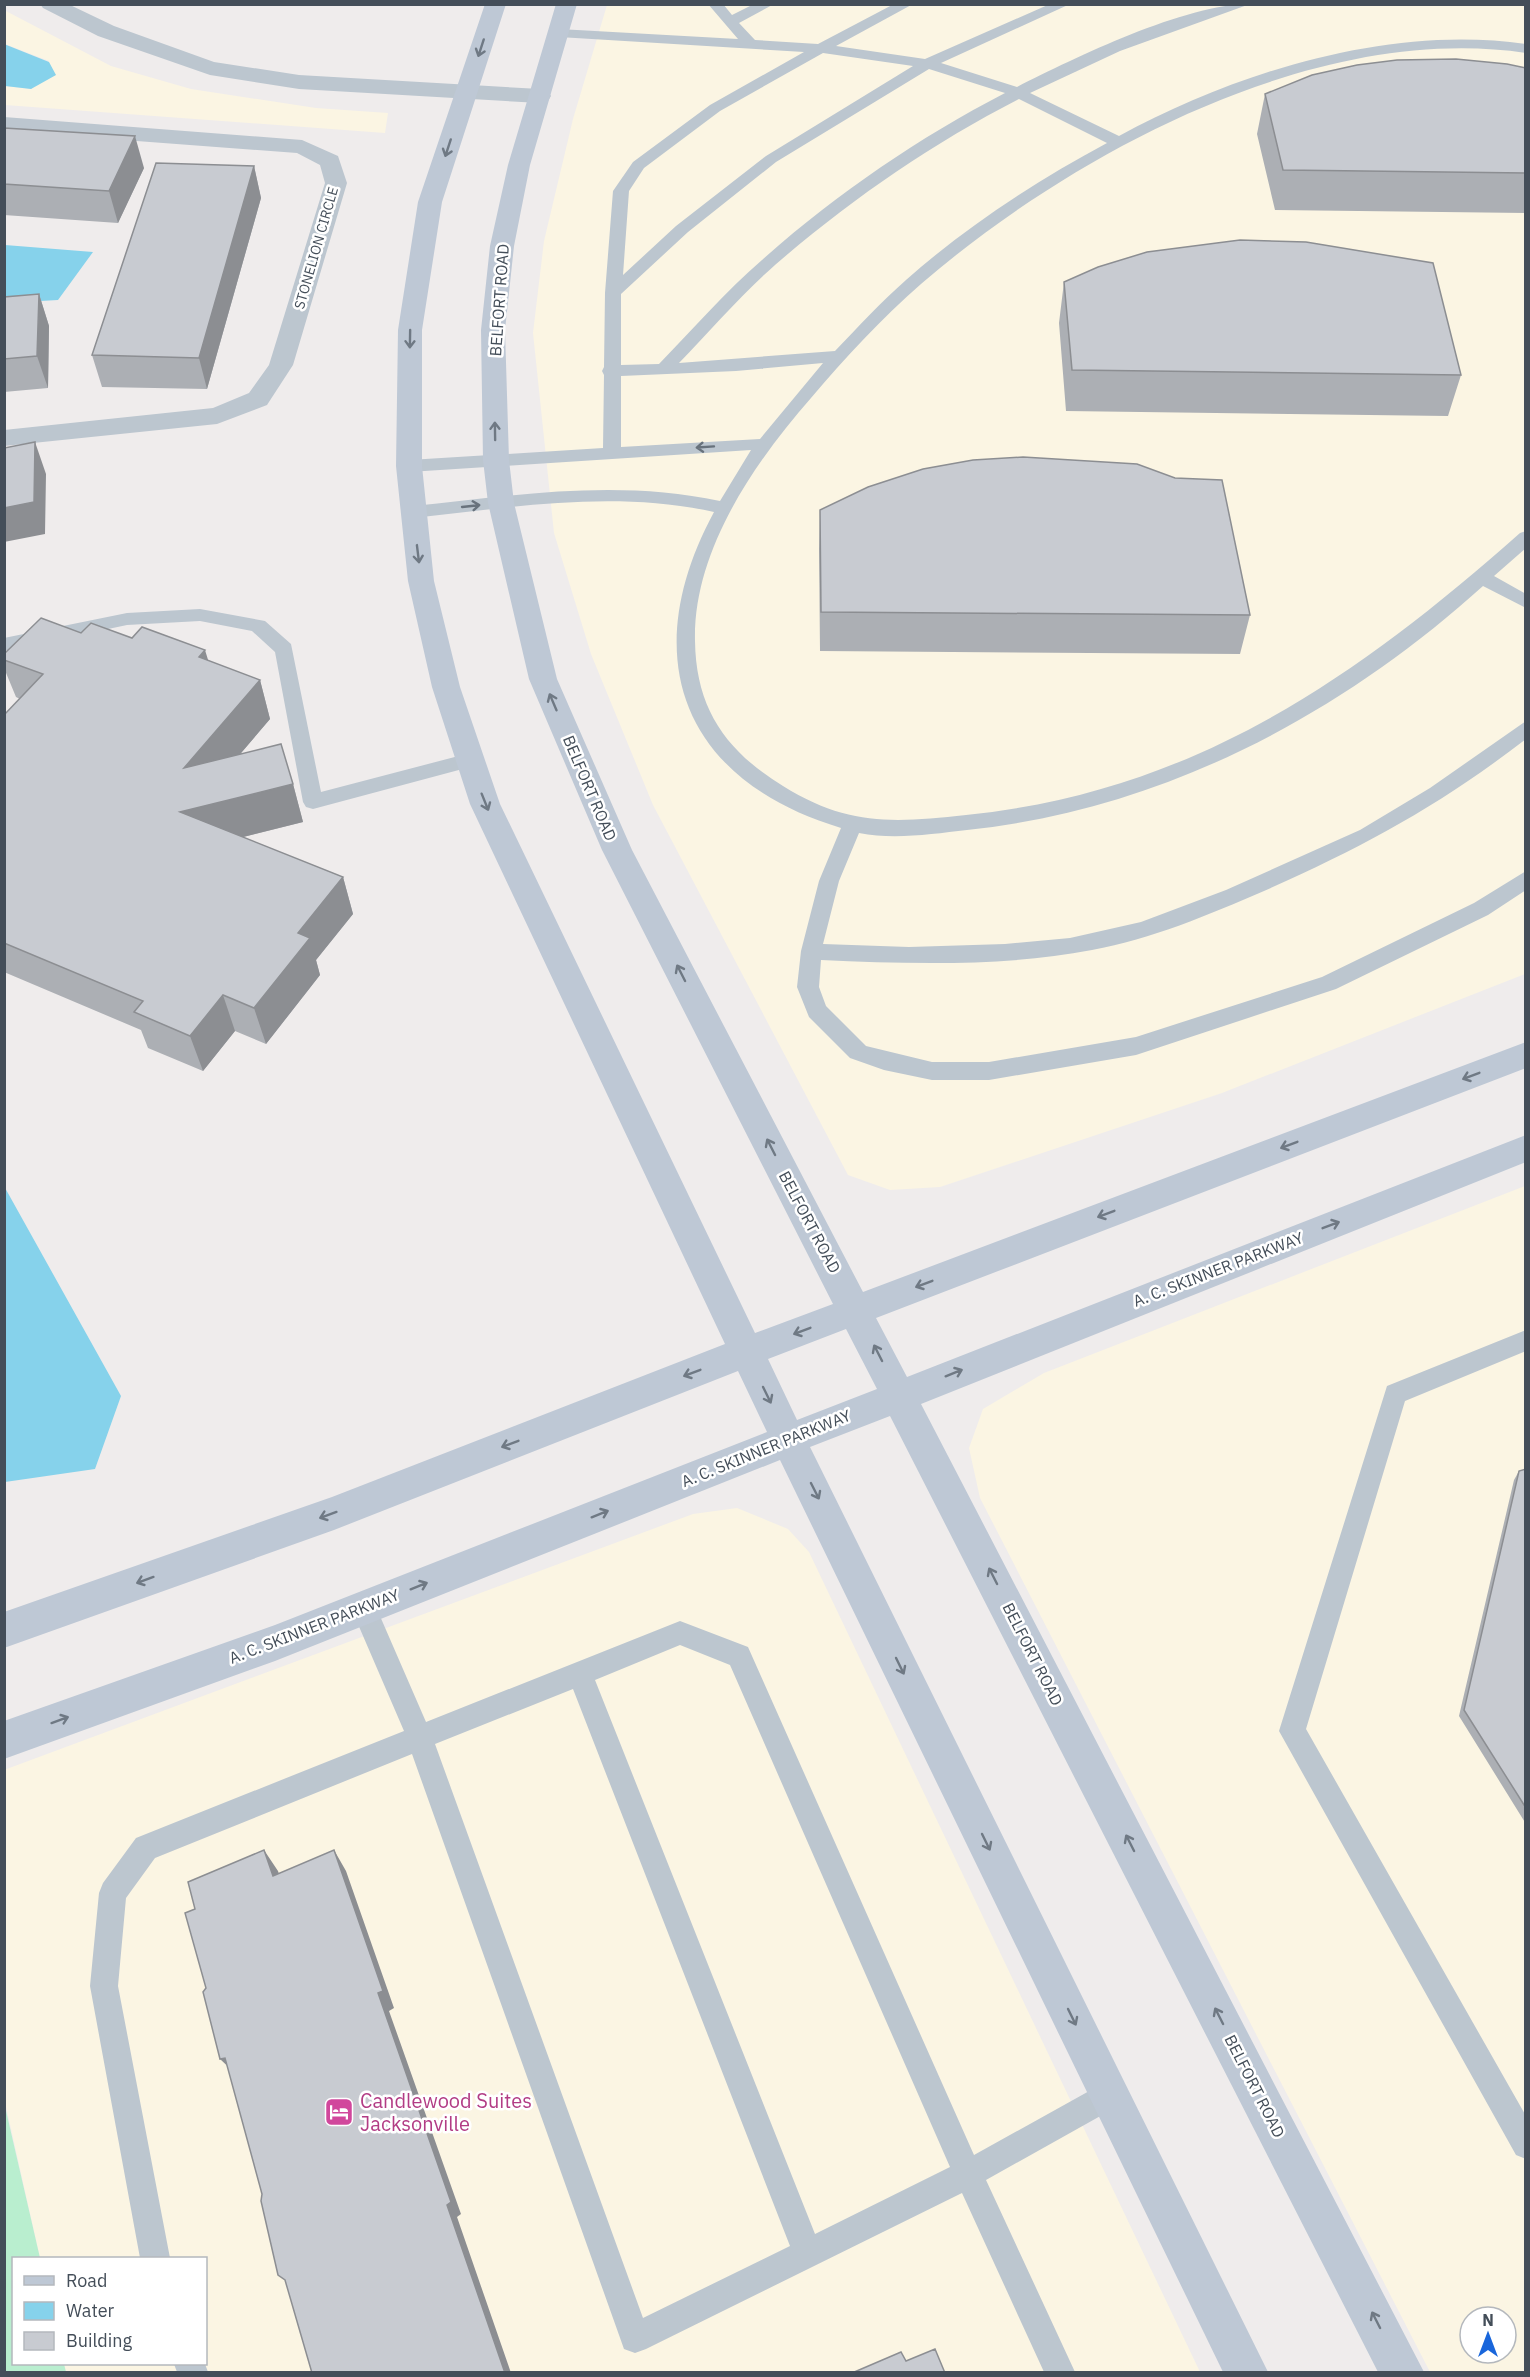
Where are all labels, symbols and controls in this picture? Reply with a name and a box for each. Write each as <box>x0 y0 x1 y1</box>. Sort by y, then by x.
one-way arrow <box>475 39 486 58</box>
one-way arrow <box>442 138 453 157</box>
street label: STONELION CIRCLE <box>290 185 342 311</box>
street label: BELFORT ROAD <box>485 243 513 357</box>
one-way arrow <box>405 328 416 348</box>
one-way arrow <box>489 421 501 441</box>
one-way arrow <box>695 442 715 453</box>
one-way arrow <box>460 500 480 511</box>
one-way arrow <box>412 544 423 564</box>
one-way arrow <box>547 694 559 712</box>
street label: BELFORT ROAD <box>559 732 621 844</box>
one-way arrow <box>480 793 491 811</box>
one-way arrow <box>675 965 686 983</box>
one-way arrow <box>1462 1071 1481 1082</box>
one-way arrow <box>765 1138 776 1156</box>
one-way arrow <box>1280 1140 1298 1151</box>
street label: BELFORT ROAD <box>775 1168 845 1276</box>
one-way arrow <box>1097 1210 1116 1221</box>
one-way arrow <box>1321 1219 1340 1230</box>
street label: A. C. SKINNER PARKWAY <box>1130 1227 1307 1311</box>
one-way arrow <box>915 1279 934 1290</box>
one-way arrow <box>793 1326 811 1337</box>
one-way arrow <box>872 1344 883 1362</box>
one-way arrow <box>944 1367 963 1378</box>
one-way arrow <box>683 1368 701 1379</box>
one-way arrow <box>762 1386 774 1404</box>
street label: A. C. SKINNER PARKWAY <box>678 1405 854 1491</box>
one-way arrow <box>501 1439 520 1450</box>
one-way arrow <box>809 1482 821 1500</box>
one-way arrow <box>591 1507 609 1518</box>
one-way arrow <box>320 1510 338 1521</box>
one-way arrow <box>987 1568 999 1585</box>
one-way arrow <box>136 1576 155 1587</box>
one-way arrow <box>410 1580 428 1591</box>
street label: A. C. SKINNER PARKWAY <box>226 1584 403 1668</box>
street label: BELFORT ROAD <box>998 1599 1068 1709</box>
one-way arrow <box>895 1657 907 1675</box>
one-way arrow <box>50 1713 68 1724</box>
one-way arrow <box>981 1832 993 1850</box>
one-way arrow <box>1124 1834 1135 1852</box>
one-way arrow <box>1067 2007 1078 2025</box>
one-way arrow <box>1213 2007 1225 2025</box>
street label: BELFORT ROAD <box>1220 2031 1290 2141</box>
place label: Candlewood Suites Jacksonville <box>360 2087 532 2137</box>
hotel icon: Candlewood Suites Jacksonville <box>323 2096 355 2128</box>
legend <box>12 2257 207 2365</box>
text: Road <box>66 2269 107 2292</box>
text: Water <box>66 2299 115 2322</box>
north arrow <box>1458 2305 1518 2365</box>
text: N <box>1482 2310 1494 2330</box>
one-way arrow <box>1370 2312 1381 2330</box>
text: Building <box>66 2329 133 2352</box>

